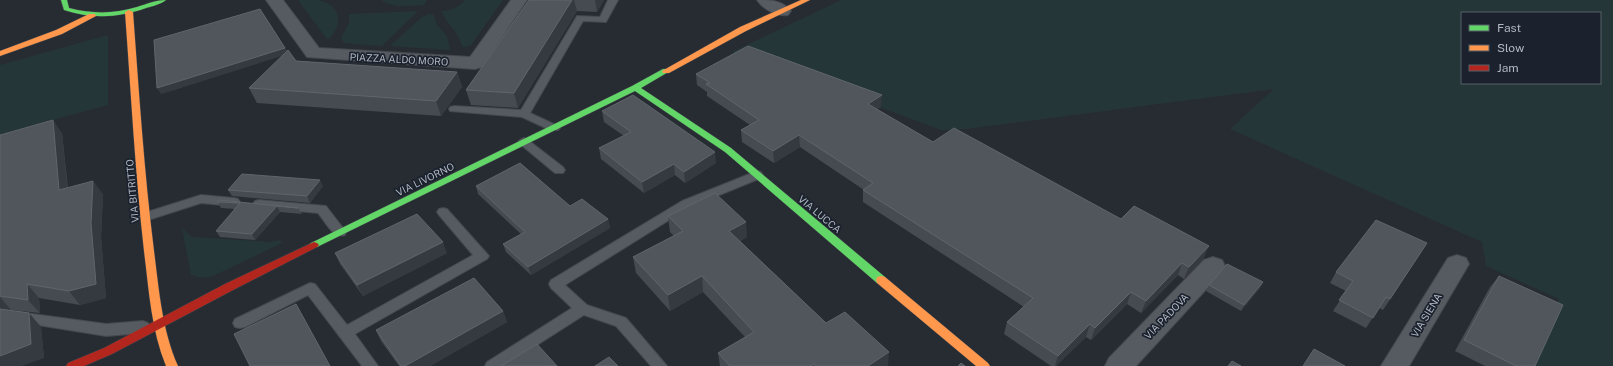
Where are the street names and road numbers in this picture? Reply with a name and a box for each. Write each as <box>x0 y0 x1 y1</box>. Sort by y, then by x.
street label: PIAZZA ALDO MORO <box>349 50 449 68</box>
street label: VIA BITRITTO <box>123 159 141 223</box>
street label: VIA LIVORNO <box>394 160 456 198</box>
street label: VIA LUCCA <box>796 193 844 235</box>
street label: VIA PADOVA <box>1141 291 1191 341</box>
street label: VIA SIENA <box>1408 291 1444 339</box>

